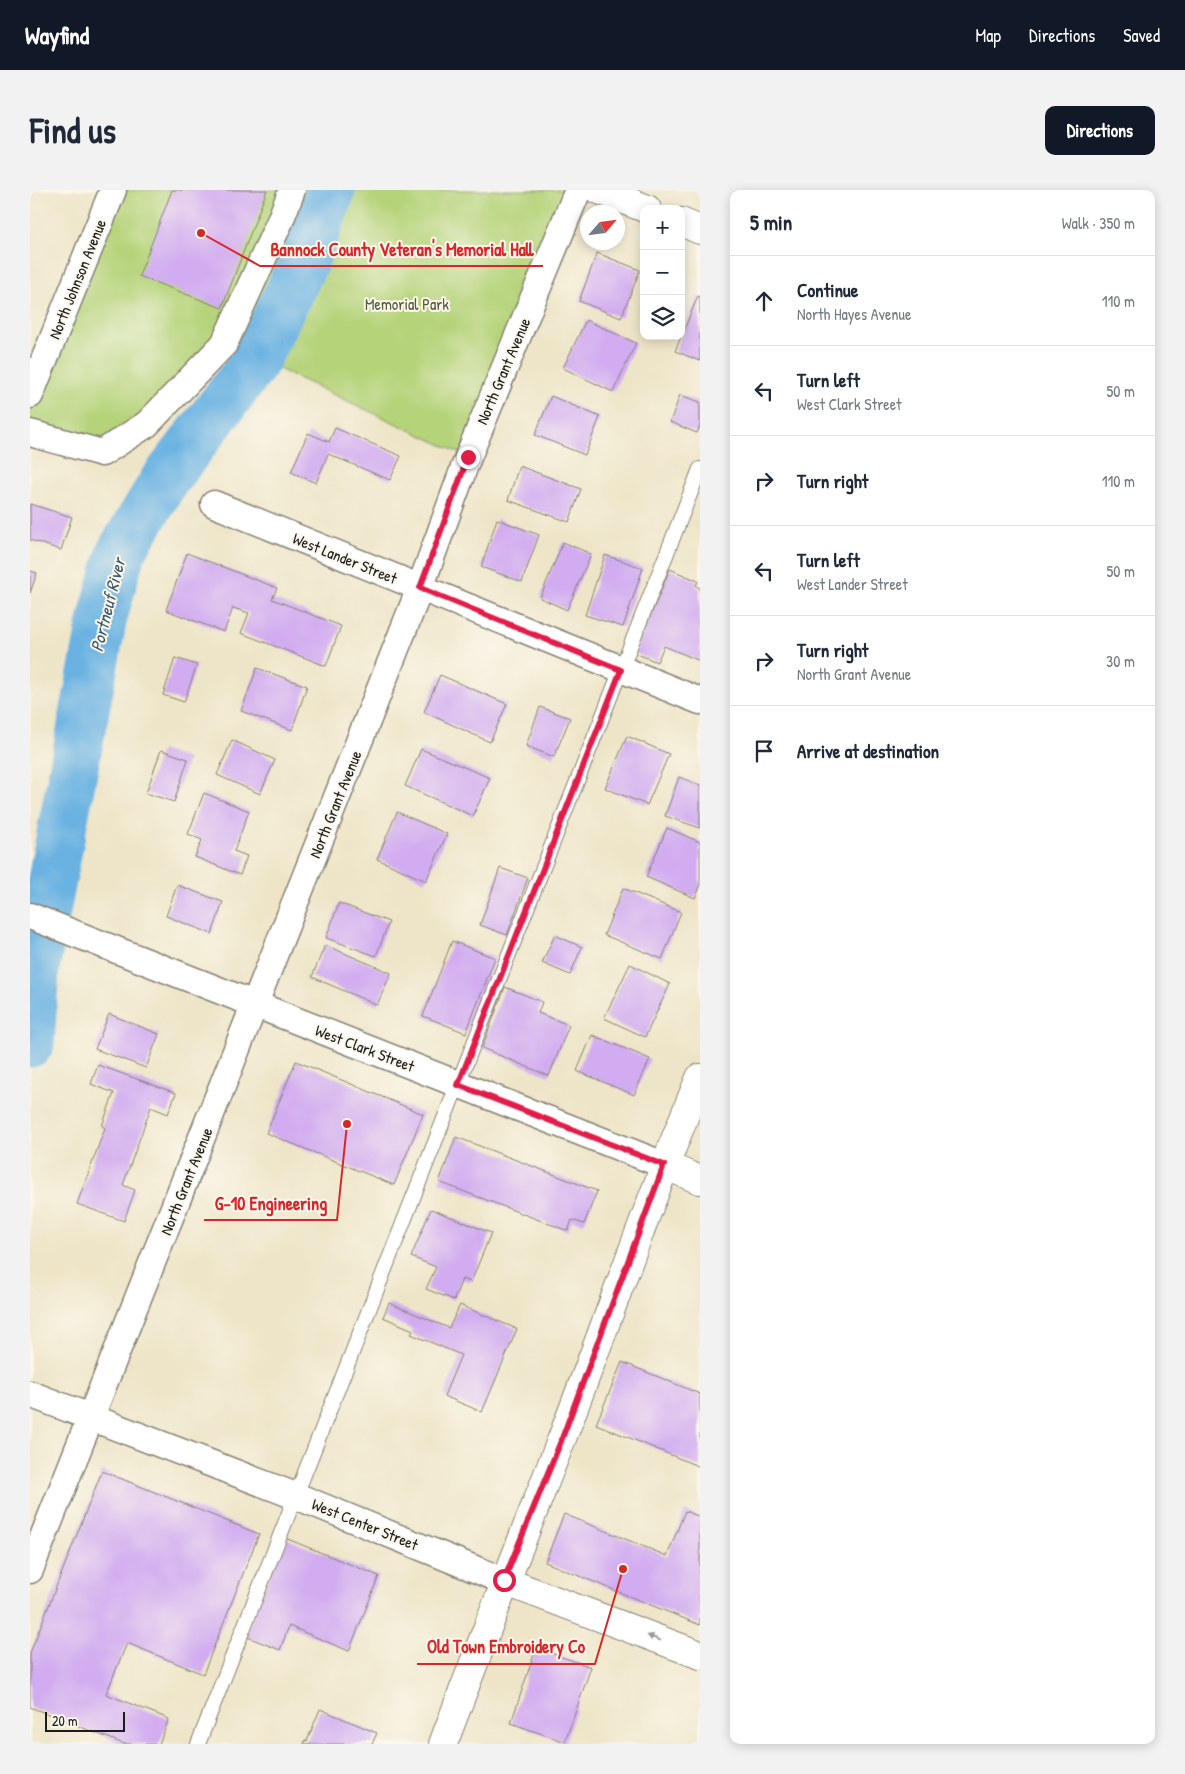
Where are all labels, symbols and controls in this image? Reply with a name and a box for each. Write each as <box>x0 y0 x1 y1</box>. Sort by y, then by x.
text: Wayfind <box>25 19 89 51</box>
text: Map <box>976 23 1001 48</box>
text: Directions <box>1029 23 1095 48</box>
text: Saved <box>1123 23 1160 48</box>
button: Directions <box>1045 106 1155 155</box>
text: Find us <box>30 107 116 154</box>
north arrow <box>580 205 625 250</box>
map controls <box>640 205 685 340</box>
button: + <box>640 205 685 250</box>
text: 5 min <box>750 208 792 237</box>
text: Walk · 350 m <box>1062 212 1135 234</box>
street label: North Johnson Avenue <box>43 215 111 342</box>
callout: Bannock County Veteran's Memorial Hall <box>260 233 543 266</box>
text: Bannock County Veteran's Memorial Hall <box>270 237 535 263</box>
button: − <box>640 250 685 295</box>
text: Continue <box>797 277 858 303</box>
icon: ahead <box>750 287 778 315</box>
text: 110 m <box>1102 290 1135 312</box>
park label: Memorial Park <box>365 293 449 315</box>
button: layers <box>640 295 685 340</box>
text: North Hayes Avenue <box>797 303 911 325</box>
street label: North Grant Avenue <box>471 314 536 428</box>
text: Turn left <box>797 367 860 393</box>
icon: left <box>750 377 778 405</box>
text: 50 m <box>1107 380 1135 402</box>
text: West Clark Street <box>797 393 902 415</box>
route end <box>457 446 480 469</box>
icon: right <box>750 467 778 495</box>
text: Turn right <box>797 468 868 494</box>
text: 110 m <box>1102 470 1135 492</box>
street label: West Lander Street <box>290 527 401 589</box>
text: Turn left <box>797 547 860 573</box>
water label: Portneuf River <box>84 553 132 654</box>
icon: left <box>750 557 778 585</box>
text: 50 m <box>1107 560 1135 582</box>
text: West Lander Street <box>797 573 908 595</box>
text: Turn right <box>797 637 868 663</box>
icon: right <box>750 647 778 675</box>
text: 30 m <box>1106 650 1135 672</box>
text: North Grant Avenue <box>797 663 911 685</box>
icon: arrive <box>750 737 778 765</box>
text: Arrive at destination <box>797 738 939 764</box>
street label: North Grant Avenue <box>303 746 367 861</box>
street label: West Clark Street <box>312 1019 418 1077</box>
street label: North Grant Avenue <box>154 1123 218 1238</box>
callout: G-10 Engineering <box>204 1187 337 1220</box>
text: G-10 Engineering <box>215 1191 327 1217</box>
street label: West Center Street <box>309 1493 422 1556</box>
route start <box>493 1569 516 1592</box>
callout: Old Town Embroidery Co <box>417 1631 595 1664</box>
text: Old Town Embroidery Co <box>427 1634 586 1660</box>
one-way arrow <box>647 1634 662 1641</box>
scale bar <box>45 1709 125 1732</box>
text: 20 m <box>52 1711 78 1730</box>

